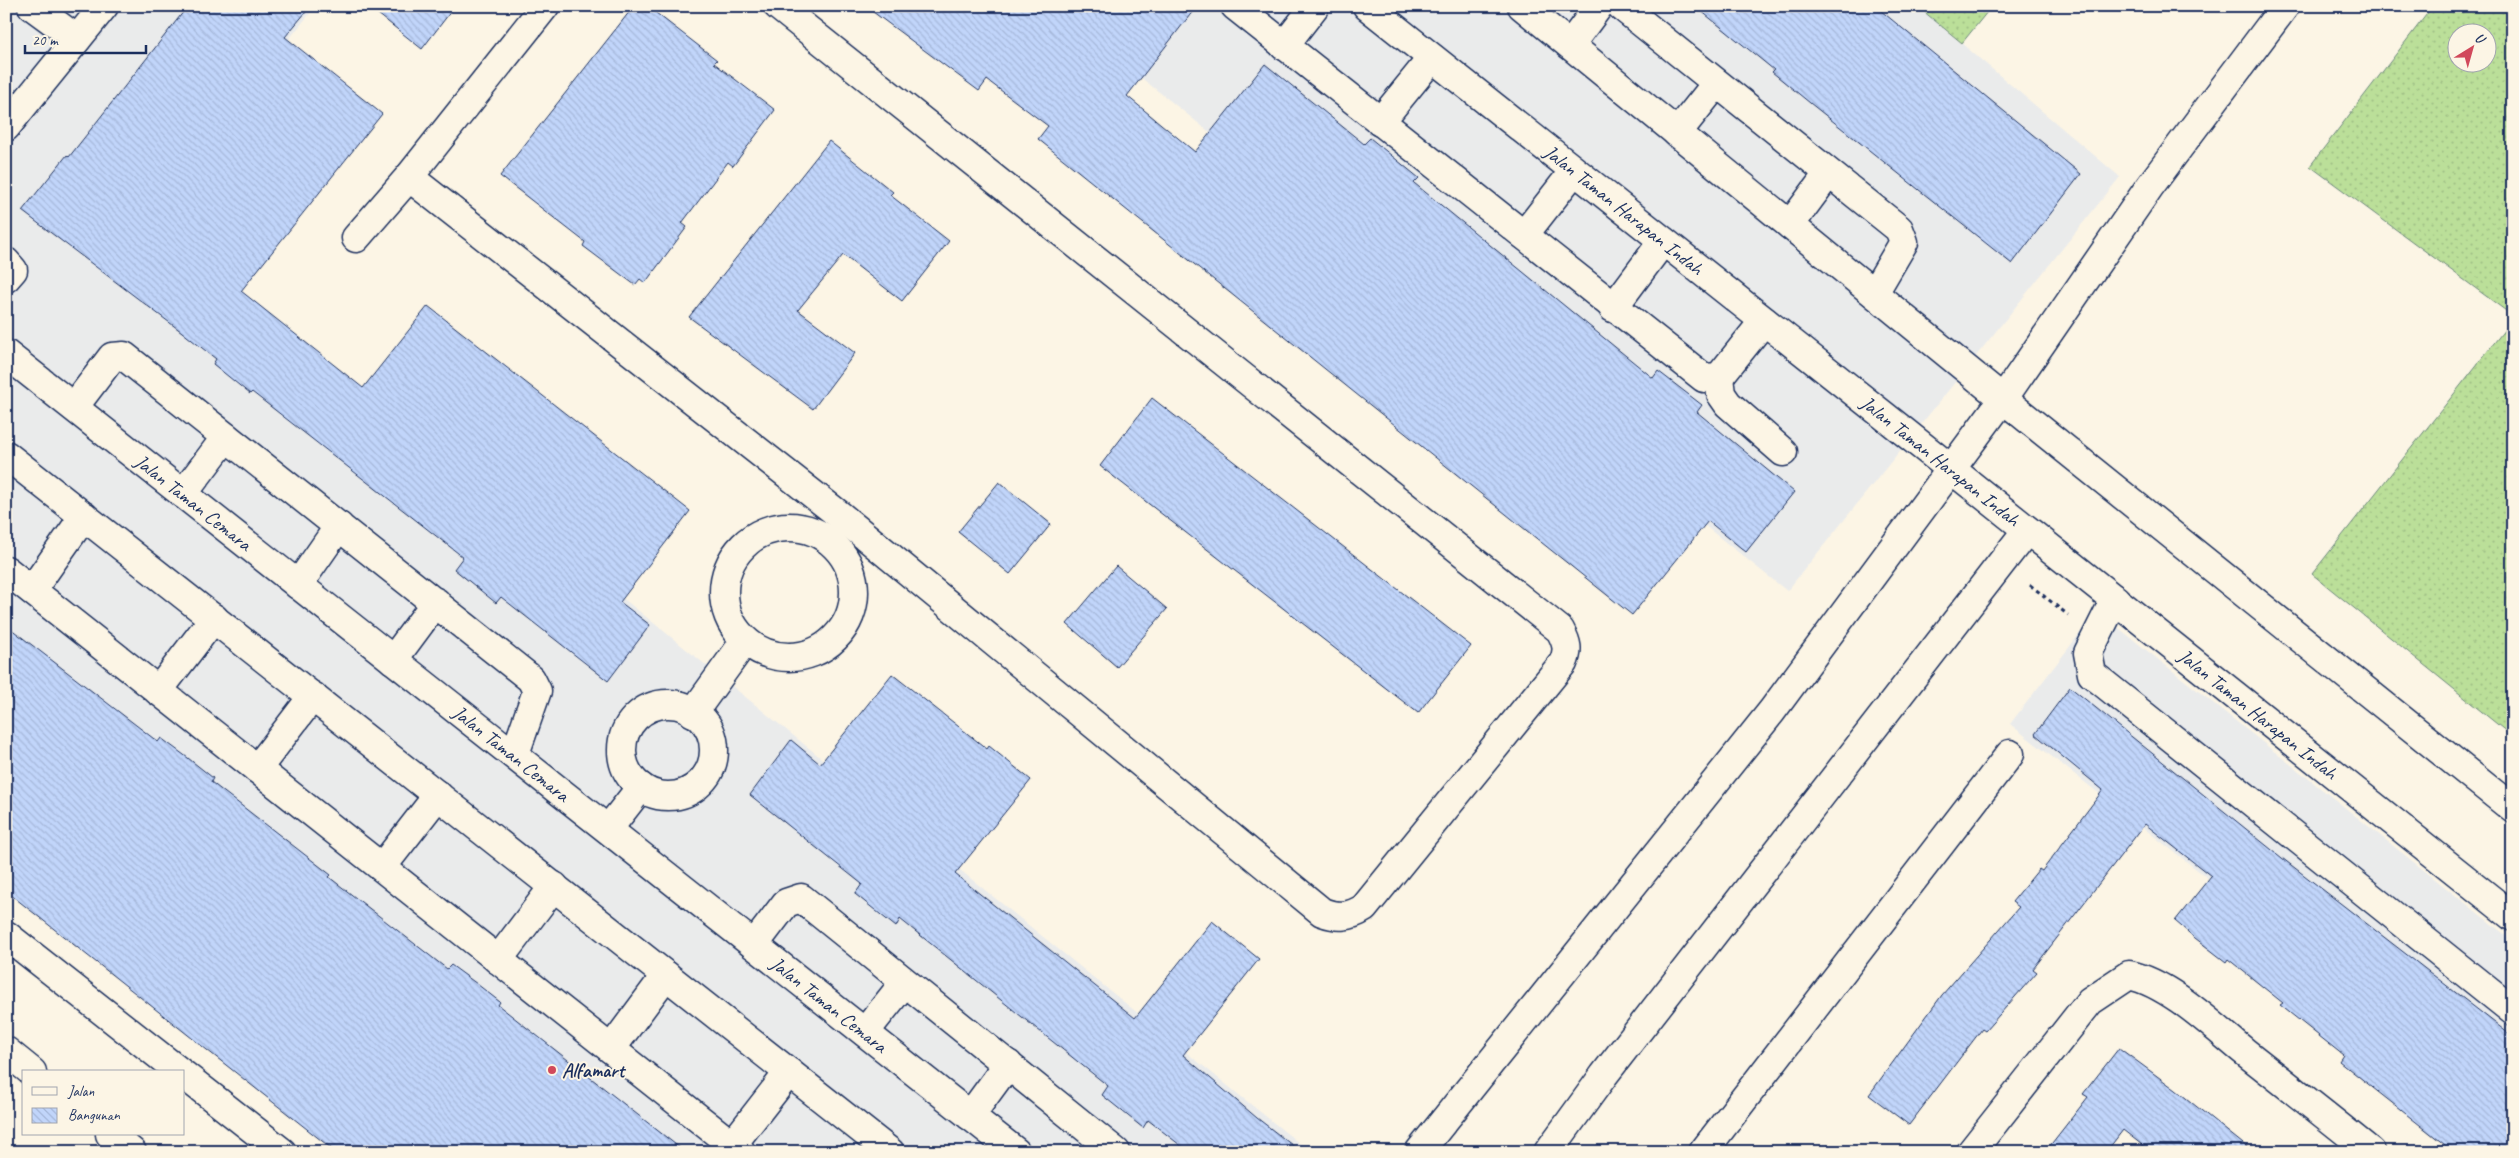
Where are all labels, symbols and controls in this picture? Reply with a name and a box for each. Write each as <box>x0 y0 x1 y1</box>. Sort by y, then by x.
scale bar <box>25 22 146 54</box>
north arrow <box>2446 22 2496 72</box>
text: U <box>2472 29 2490 49</box>
text: 20 m <box>32 31 59 50</box>
street label: Jalan Taman Harapan Indah <box>1538 139 1710 282</box>
street label: Jalan Taman Harapan Indah <box>1855 390 2026 533</box>
street label: Jalan Taman Cemara <box>129 448 258 557</box>
street label: Jalan Taman Harapan Indah <box>2173 643 2344 786</box>
street label: Jalan Taman Cemara <box>447 699 575 808</box>
street label: Jalan Taman Cemara <box>765 950 893 1059</box>
place label: Alfamart <box>562 1058 626 1083</box>
marker: Alfamart <box>546 1064 558 1076</box>
legend <box>22 1070 185 1136</box>
text: Jalan <box>67 1082 95 1101</box>
text: Bangunan <box>68 1106 121 1125</box>

